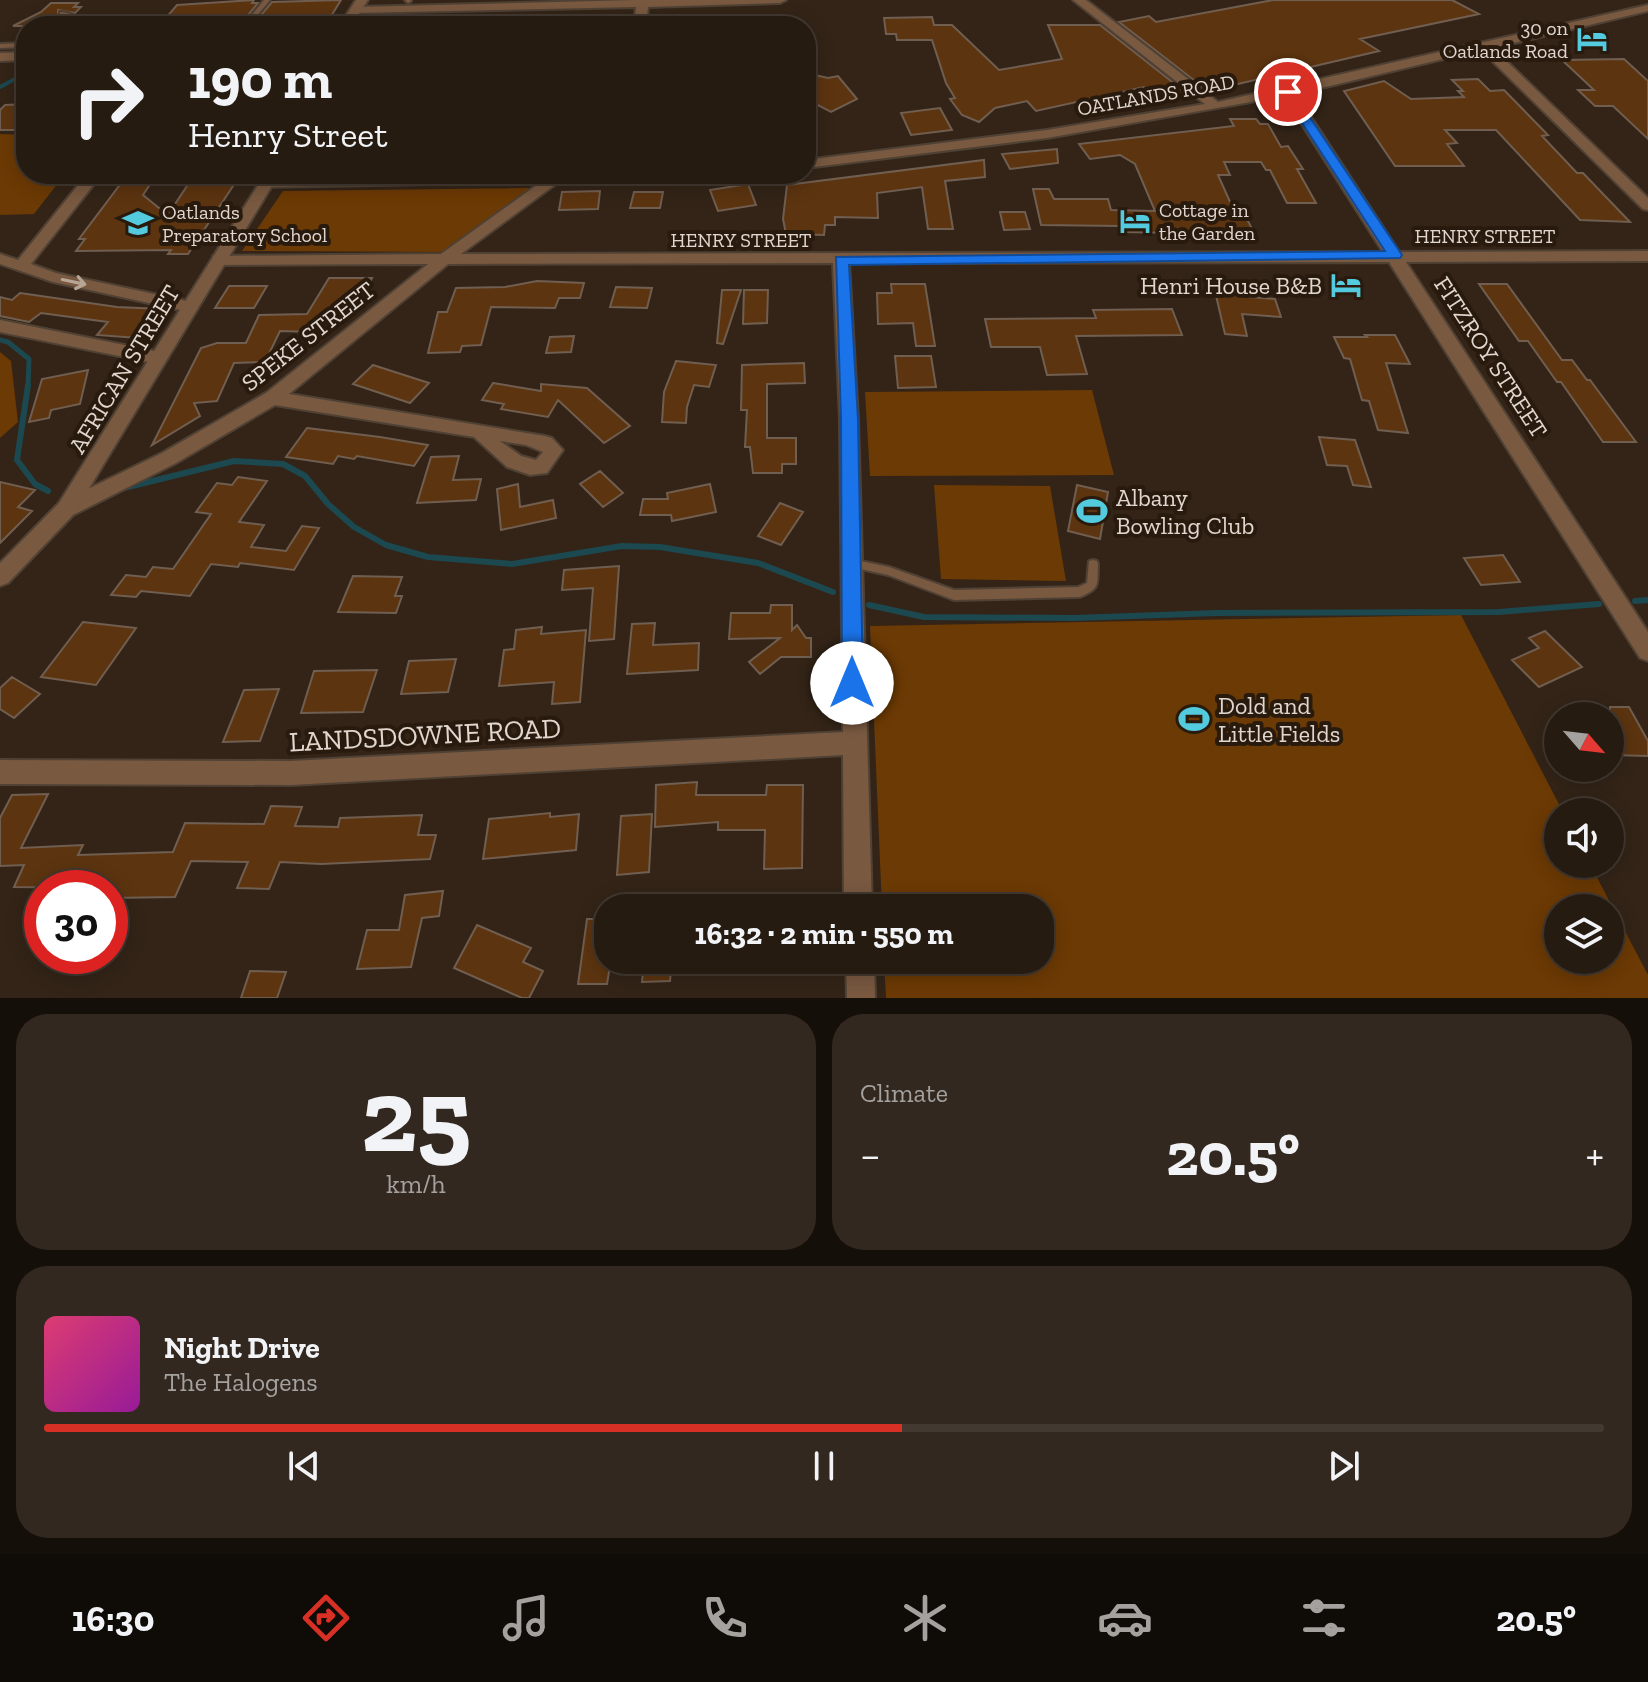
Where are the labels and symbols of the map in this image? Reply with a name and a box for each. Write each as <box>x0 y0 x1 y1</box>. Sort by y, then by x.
place label: 30 on Oatlands Road <box>1443 16 1569 63</box>
hotel icon: 30 on Oatlands Road <box>1575 22 1609 56</box>
pin <box>1254 58 1322 126</box>
street label: OATLANDS ROAD <box>1075 69 1237 121</box>
place label: Cottage in the Garden <box>1159 198 1256 245</box>
place label: Oatlands Preparatory School <box>162 200 327 247</box>
hotel icon: Cottage in the Garden <box>1118 204 1152 238</box>
school or university icon: Oatlands Preparatory School <box>121 206 155 240</box>
street label: HENRY STREET <box>1415 224 1556 248</box>
street label: HENRY STREET <box>671 228 812 252</box>
hotel icon: Henri House B&B <box>1329 268 1363 302</box>
place label: Henri House B&B <box>1140 271 1322 300</box>
street label: FITZROY STREET <box>1428 271 1554 443</box>
one-way arrow <box>61 275 87 290</box>
street label: SPEKE STREET <box>236 275 380 397</box>
street label: AFRICAN STREET <box>62 280 186 458</box>
place label: Albany Bowling Club <box>1116 483 1254 540</box>
sports icon: Albany Bowling Club <box>1075 494 1109 528</box>
position arrow <box>810 641 894 725</box>
place label: Dold and Little Fields <box>1218 691 1340 748</box>
sports icon: Dold and Little Fields <box>1177 702 1211 736</box>
north arrow <box>1544 702 1624 782</box>
street label: LANDSDOWNE ROAD <box>288 711 562 759</box>
speed limit sign: 30 <box>24 870 128 974</box>

